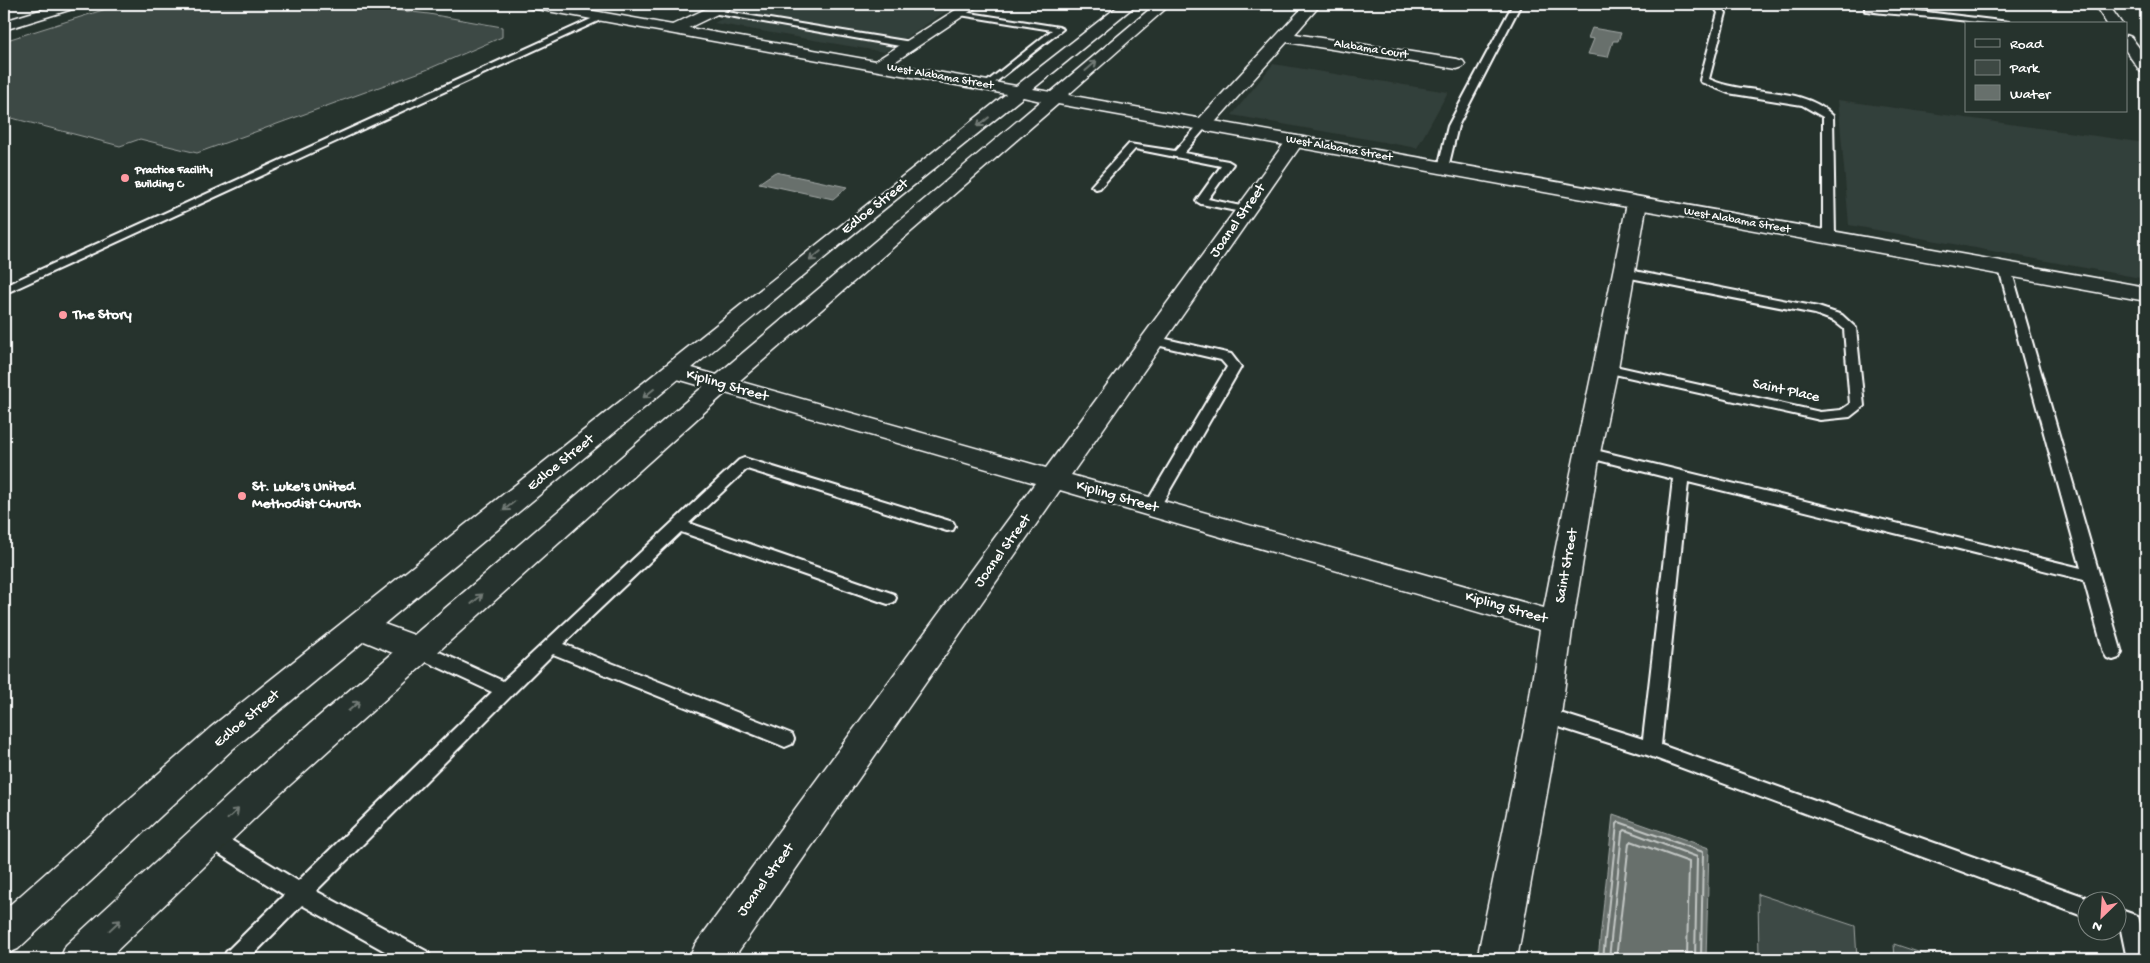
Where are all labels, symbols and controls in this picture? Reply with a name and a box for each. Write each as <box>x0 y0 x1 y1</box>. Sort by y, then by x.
legend <box>1965 22 2128 112</box>
text: Road <box>2010 36 2044 54</box>
street label: Alabama Court <box>1333 37 1410 63</box>
one-way arrow <box>1085 60 1098 72</box>
text: Park <box>2009 60 2040 78</box>
street label: West Alabama Street <box>886 61 995 93</box>
text: Water <box>2010 86 2052 104</box>
one-way arrow <box>977 117 990 128</box>
street label: West Alabama Street <box>1285 133 1394 165</box>
place label: Practice Facility Building C <box>134 164 213 192</box>
marker: Practice Facility Building C <box>119 172 131 184</box>
street label: Edloe Street <box>838 174 914 239</box>
street label: Joanel Street <box>1206 179 1271 261</box>
street label: West Alabama Street <box>1683 205 1792 237</box>
one-way arrow <box>808 251 821 262</box>
place label: The Story <box>72 306 132 324</box>
marker: The Story <box>57 309 69 321</box>
street label: Kipling Street <box>684 366 772 407</box>
street label: Saint Place <box>1751 375 1821 407</box>
one-way arrow <box>642 387 655 398</box>
street label: Edloe Street <box>524 429 599 495</box>
street label: Kipling Street <box>1074 477 1162 518</box>
place label: St. Luke's United Methodist Church <box>252 478 361 513</box>
marker: St. Luke's United Methodist Church <box>236 490 248 502</box>
one-way arrow <box>502 500 515 512</box>
street label: Joanel Street <box>971 509 1037 591</box>
street label: Saint Street <box>1552 525 1583 605</box>
street label: Kipling Street <box>1463 588 1551 629</box>
one-way arrow <box>470 593 483 604</box>
street label: Edloe Street <box>210 685 285 752</box>
one-way arrow <box>348 700 361 712</box>
one-way arrow <box>227 808 240 820</box>
street label: Joanel Street <box>734 838 800 920</box>
north arrow <box>2078 890 2128 940</box>
text: N <box>2090 916 2105 935</box>
one-way arrow <box>108 919 121 931</box>

